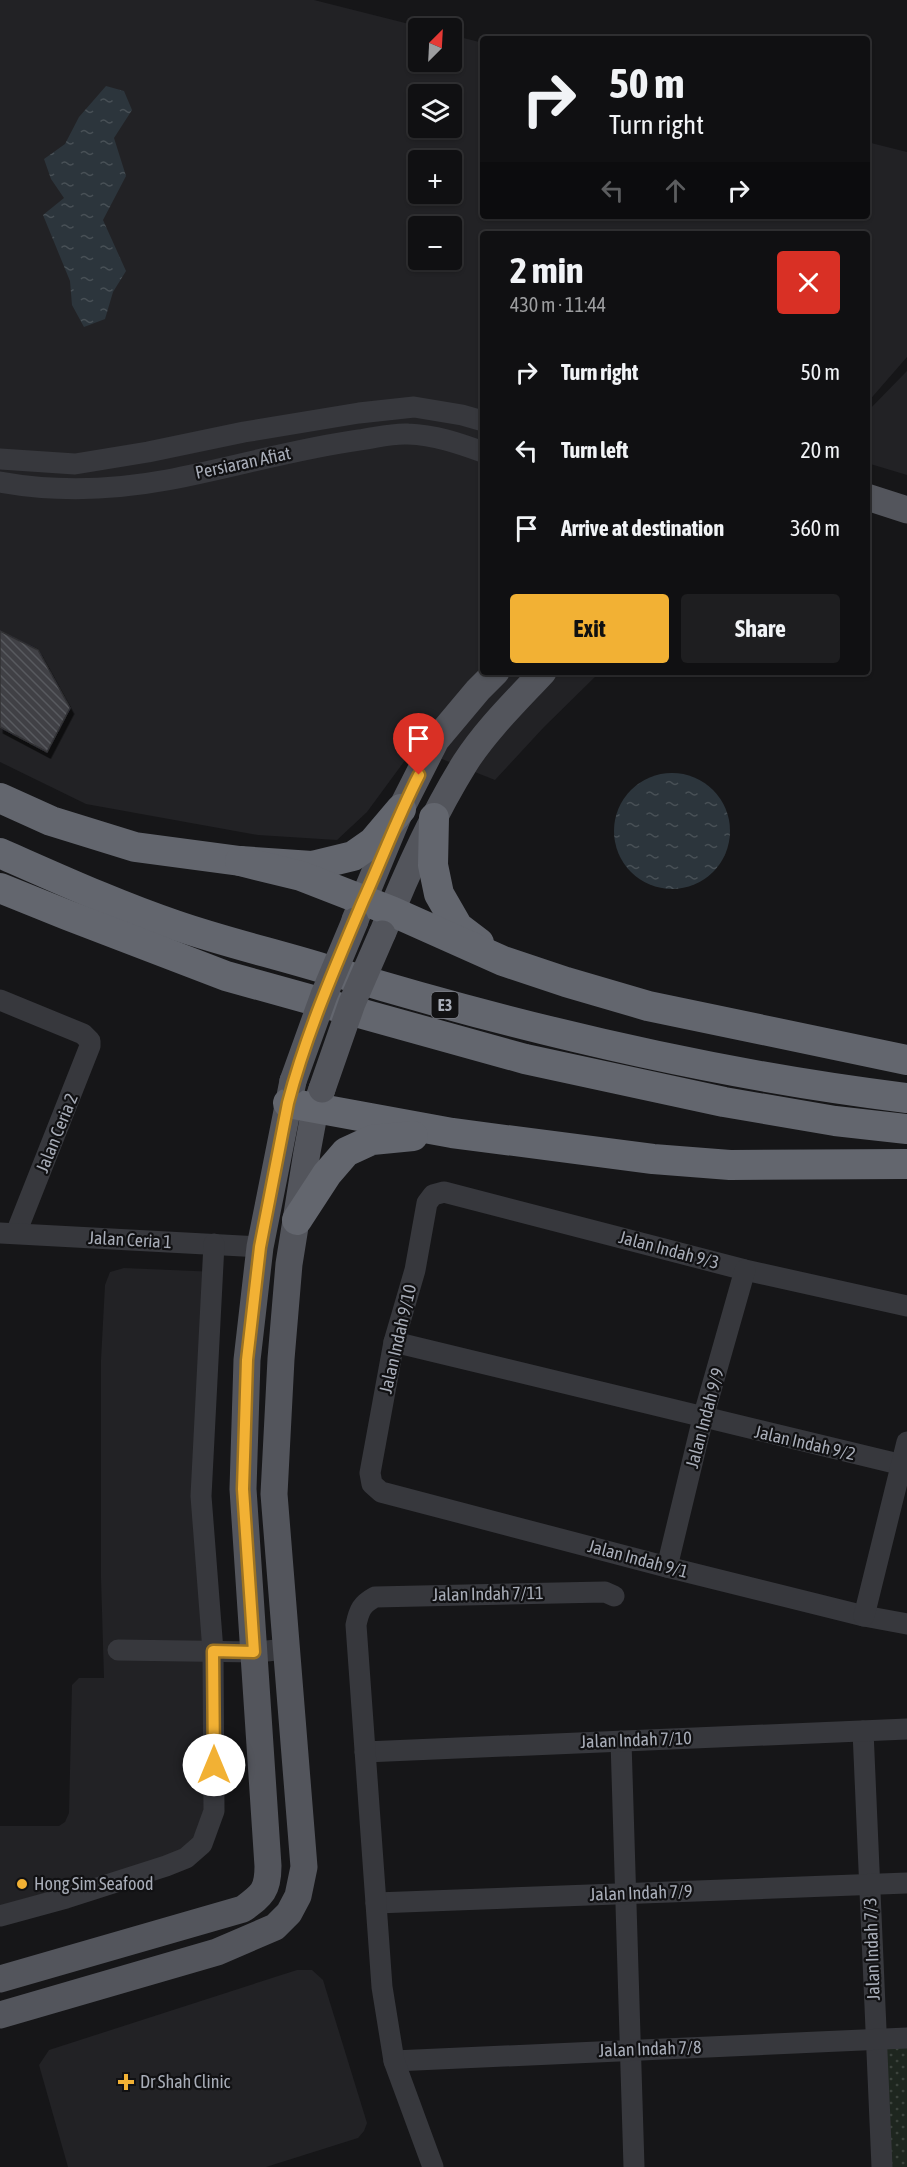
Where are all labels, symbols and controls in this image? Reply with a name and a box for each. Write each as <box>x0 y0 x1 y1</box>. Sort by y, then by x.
north arrow <box>408 18 462 72</box>
map controls <box>408 18 462 270</box>
text: 50 m <box>609 59 684 107</box>
icon: right <box>510 60 588 138</box>
button: layers <box>408 84 462 138</box>
text: Turn right <box>609 109 704 140</box>
button: + <box>408 150 462 204</box>
icon: left <box>596 174 629 207</box>
icon: ahead <box>659 174 692 207</box>
icon: right <box>722 174 755 207</box>
button: − <box>408 216 462 270</box>
text: 2 min <box>510 249 584 291</box>
button: close <box>777 251 840 314</box>
text: 430 m · 11:44 <box>510 293 606 316</box>
icon: right <box>510 356 543 389</box>
text: Turn right <box>561 359 638 385</box>
text: 50 m <box>800 359 840 385</box>
icon: left <box>510 434 543 467</box>
text: Turn left <box>561 437 628 463</box>
text: 20 m <box>800 437 840 463</box>
street label: Persiaran Afiat <box>193 442 293 483</box>
icon: arrive <box>510 512 543 545</box>
text: Arrive at destination <box>561 515 724 541</box>
text: 360 m <box>790 515 840 541</box>
button: Exit <box>510 594 669 663</box>
button: Share <box>681 594 840 663</box>
pin <box>393 713 444 775</box>
icon: arrive <box>402 722 435 755</box>
road number: E3 <box>432 992 458 1018</box>
street label: Jalan Ceria 2 <box>31 1090 82 1175</box>
street label: Jalan Indah 9/3 <box>617 1226 722 1273</box>
street label: Jalan Ceria 1 <box>88 1227 172 1252</box>
street label: Jalan Indah 9/10 <box>375 1282 420 1396</box>
street label: Jalan Indah 9/9 <box>681 1365 728 1470</box>
street label: Jalan Indah 9/2 <box>753 1421 858 1464</box>
street label: Jalan Indah 9/1 <box>586 1535 691 1582</box>
street label: Jalan Indah 7/11 <box>432 1582 544 1605</box>
street label: Jalan Indah 7/10 <box>580 1727 692 1752</box>
position arrow <box>182 1733 246 1797</box>
place label: Hong Sim Seafood <box>34 1873 154 1894</box>
marker: Hong Sim Seafood <box>15 1877 29 1891</box>
street label: Jalan Indah 7/9 <box>589 1880 693 1905</box>
street label: Jalan Indah 7/3 <box>859 1897 884 2001</box>
street label: Jalan Indah 7/8 <box>598 2036 702 2061</box>
place label: Dr Shah Clinic <box>140 2071 231 2092</box>
marker: Dr Shah Clinic <box>117 2073 135 2091</box>

